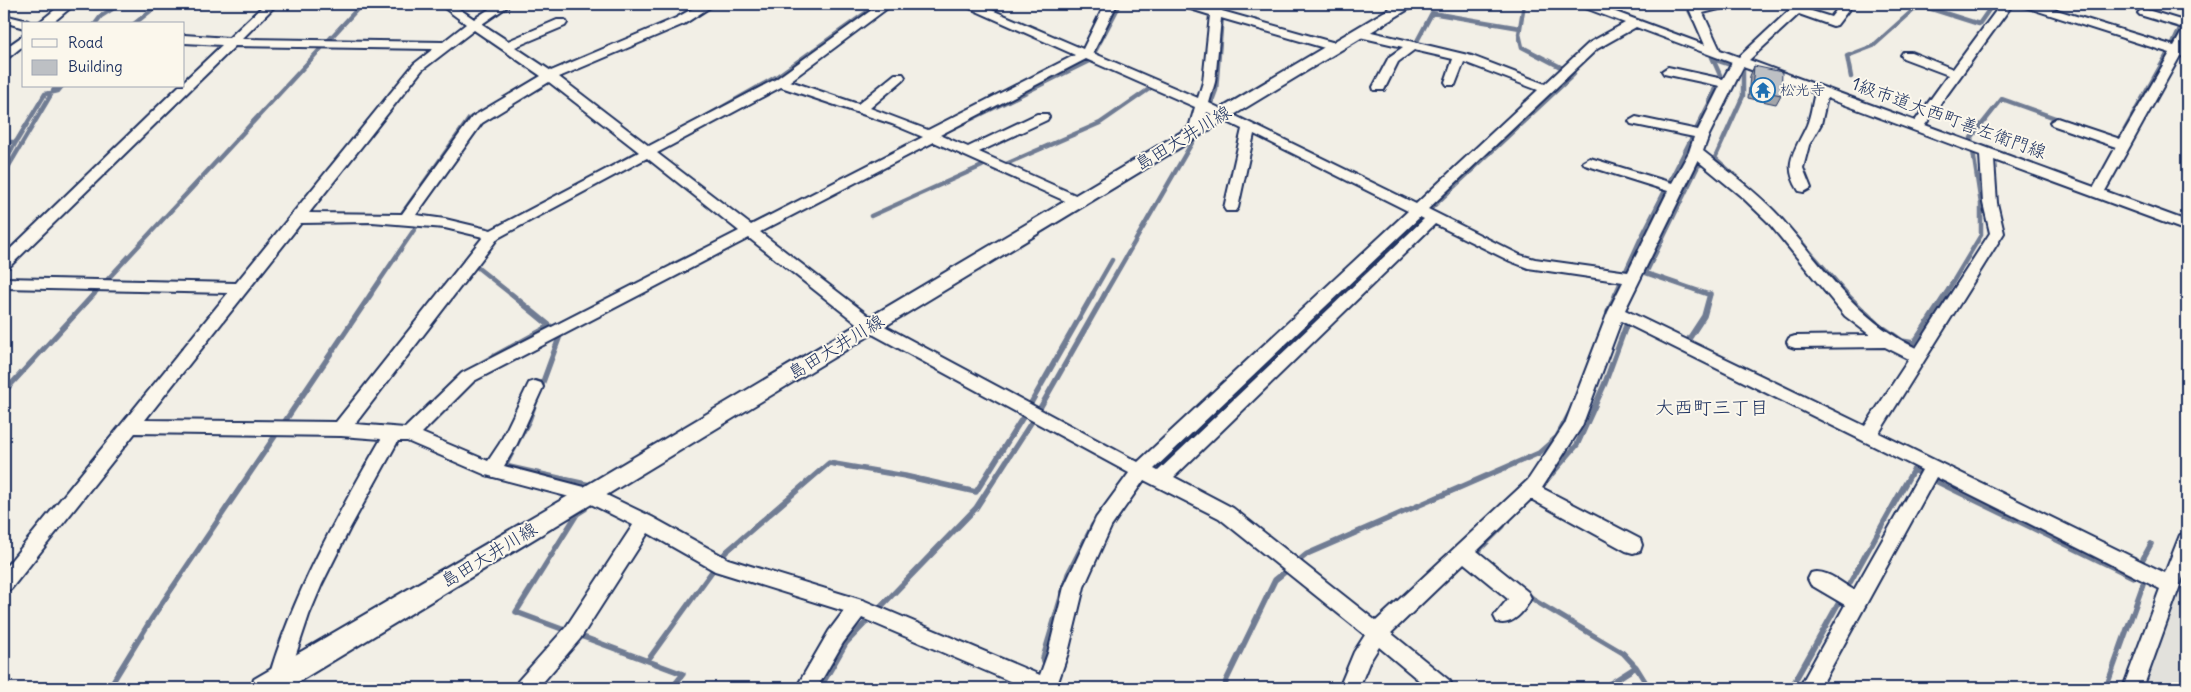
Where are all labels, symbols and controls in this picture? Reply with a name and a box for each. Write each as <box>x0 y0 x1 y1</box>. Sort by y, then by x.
legend <box>22 22 185 88</box>
text: Road <box>68 33 103 52</box>
text: Building <box>68 57 123 76</box>
street label: 1級市道大西町善左衛門線 <box>1849 72 2049 163</box>
temple icon: 松光寺 <box>1750 77 1776 103</box>
place label: 松光寺 <box>1780 80 1825 99</box>
street label: 島田大井川線 <box>1131 100 1235 175</box>
street label: 島田大井川線 <box>784 309 888 384</box>
district label: 大西町三丁目 <box>1655 395 1769 419</box>
street label: 島田大井川線 <box>437 517 541 592</box>

